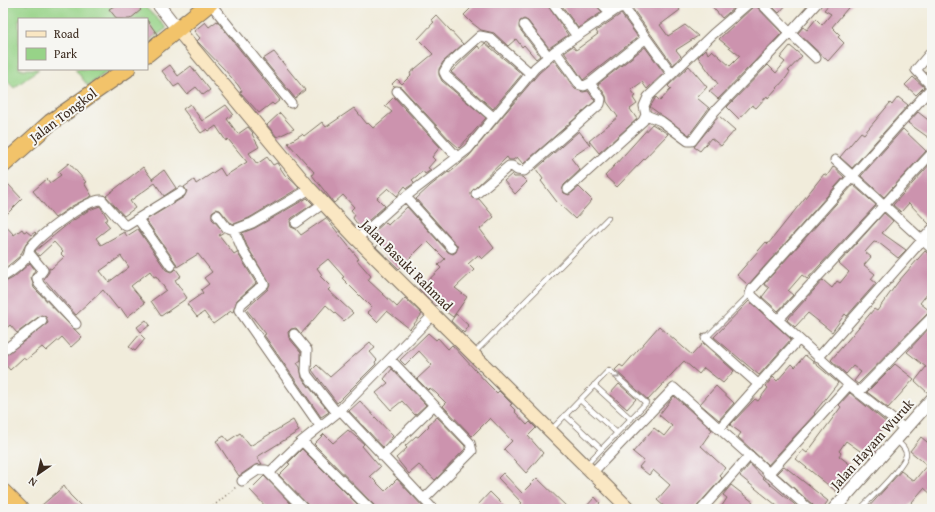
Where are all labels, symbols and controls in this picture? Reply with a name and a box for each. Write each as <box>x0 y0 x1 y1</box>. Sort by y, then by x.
legend <box>18 18 148 70</box>
text: Road <box>54 25 80 42</box>
text: Park <box>54 45 78 62</box>
street label: Jalan Tongkol <box>24 83 101 148</box>
street label: Jalan Basuki Rahmad <box>355 213 458 316</box>
one-way arrow <box>612 372 620 379</box>
street label: Jalan Hayam Wuruk <box>824 393 919 495</box>
north arrow <box>18 454 58 494</box>
text: N <box>24 473 40 491</box>

